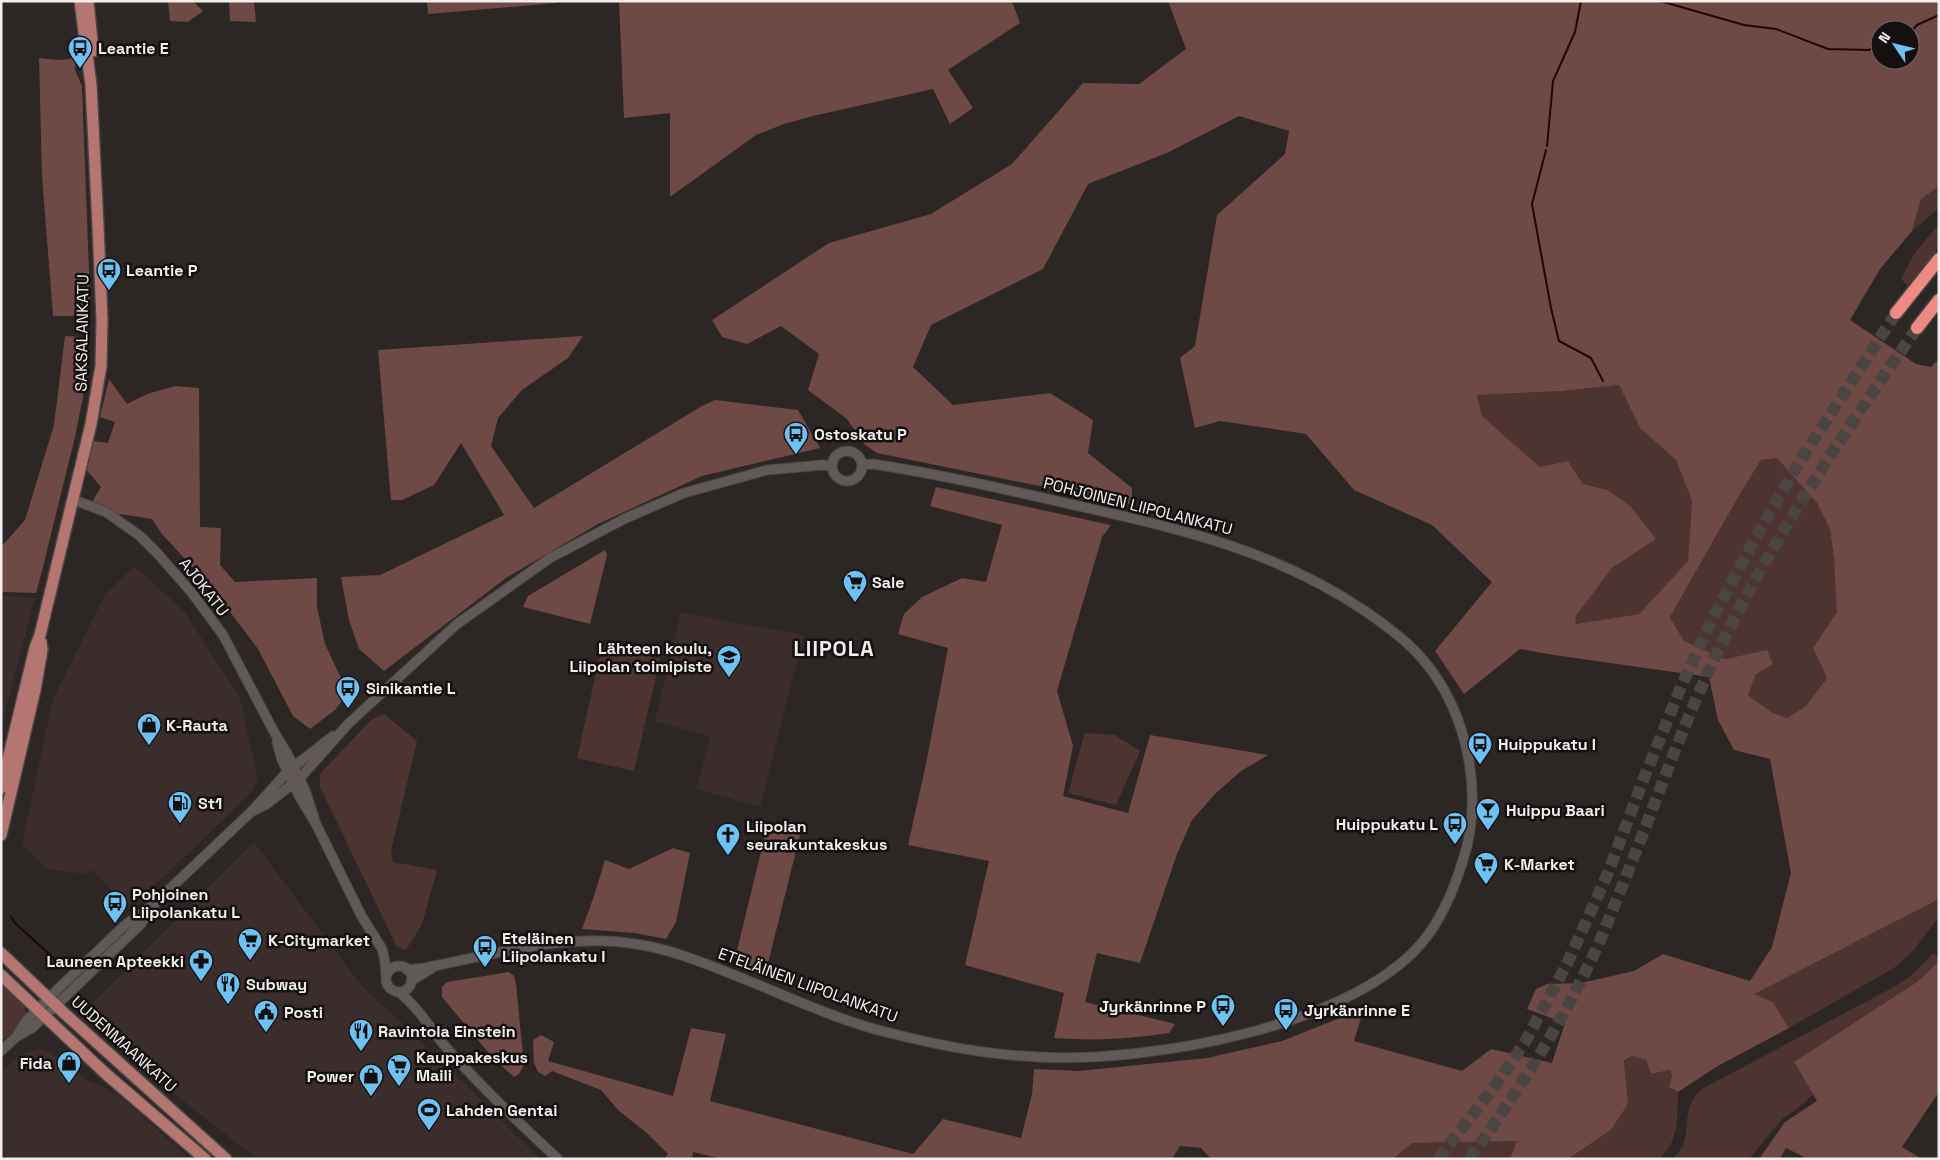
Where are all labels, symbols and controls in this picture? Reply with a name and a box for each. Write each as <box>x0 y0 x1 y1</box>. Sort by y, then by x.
north arrow <box>1870 20 1920 70</box>
text: N <box>1874 29 1894 47</box>
bus stop icon: Leantie E <box>67 35 93 69</box>
place label: Leantie E <box>98 38 169 59</box>
bus stop icon: Leantie P <box>96 257 122 291</box>
place label: Leantie P <box>126 260 198 281</box>
street label: SAKSALANKATU <box>70 274 94 392</box>
bus stop icon: Ostoskatu P <box>783 421 809 455</box>
place label: Ostoskatu P <box>814 424 907 445</box>
street label: POHJOINEN LIIPOLANKATU <box>1041 472 1235 540</box>
street label: AJOKATU <box>175 553 233 621</box>
supermarket icon: Sale <box>842 569 868 603</box>
place label: Sale <box>872 572 904 593</box>
district label: LIIPOLA <box>793 635 875 662</box>
place label: Lähteen koulu, Liipolan toimipiste <box>569 638 712 677</box>
school or university icon: Lähteen koulu, Liipolan toimipiste <box>716 644 742 678</box>
bus stop icon: Sinikantie L <box>335 675 361 709</box>
place label: Sinikantie L <box>366 678 456 699</box>
shop icon: K-Rauta <box>136 712 162 746</box>
place label: K-Rauta <box>166 715 228 736</box>
bus stop icon: Huippukatu I <box>1467 731 1493 765</box>
place label: Huippukatu I <box>1498 734 1596 755</box>
fuel station icon: St1 <box>167 790 193 824</box>
place label: St1 <box>198 793 222 814</box>
bar icon: Huippu Baari <box>1475 797 1501 831</box>
place label: Huippu Baari <box>1506 800 1605 821</box>
bus stop icon: Huippukatu L <box>1442 811 1468 845</box>
place label: Huippukatu L <box>1336 814 1438 835</box>
place label: Liipolan seurakuntakeskus <box>746 816 887 855</box>
church icon: Liipolan seurakuntakeskus <box>715 822 741 856</box>
supermarket icon: K-Market <box>1473 851 1499 885</box>
place label: K-Market <box>1504 854 1575 875</box>
place label: Pohjoinen Liipolankatu L <box>132 884 240 923</box>
bus stop icon: Pohjoinen Liipolankatu L <box>102 890 128 924</box>
supermarket icon: K-Citymarket <box>237 927 263 961</box>
place label: Eteläinen Liipolankatu I <box>502 928 606 967</box>
place label: K-Citymarket <box>268 930 370 951</box>
bus stop icon: Eteläinen Liipolankatu I <box>472 934 498 968</box>
street label: ETELÄINEN LIIPOLANKATU <box>715 943 901 1027</box>
pharmacy icon: Launeen Apteekki <box>188 948 214 982</box>
place label: Launeen Apteekki <box>47 951 184 972</box>
restaurant icon: Subway <box>215 971 241 1005</box>
place label: Subway <box>246 974 307 995</box>
street label: UUDENMAANKATU <box>67 991 181 1097</box>
bus stop icon: Jyrkänrinne P <box>1210 993 1236 1027</box>
place label: Jyrkänrinne P <box>1099 996 1206 1017</box>
bus stop icon: Jyrkänrinne E <box>1273 997 1299 1031</box>
public building icon: Posti <box>253 999 279 1033</box>
place label: Jyrkänrinne E <box>1304 1000 1410 1021</box>
place label: Posti <box>284 1002 323 1023</box>
restaurant icon: Ravintola Einstein <box>348 1018 374 1052</box>
place label: Ravintola Einstein <box>378 1021 516 1042</box>
place label: Kauppakeskus Maili <box>416 1047 528 1086</box>
shop icon: Fida <box>56 1050 82 1084</box>
place label: Fida <box>20 1053 52 1074</box>
supermarket icon: Kauppakeskus Maili <box>386 1053 412 1087</box>
shop icon: Power <box>358 1063 384 1097</box>
place label: Power <box>307 1066 354 1087</box>
sports icon: Lahden Gentai <box>416 1097 442 1131</box>
place label: Lahden Gentai <box>446 1100 557 1121</box>

